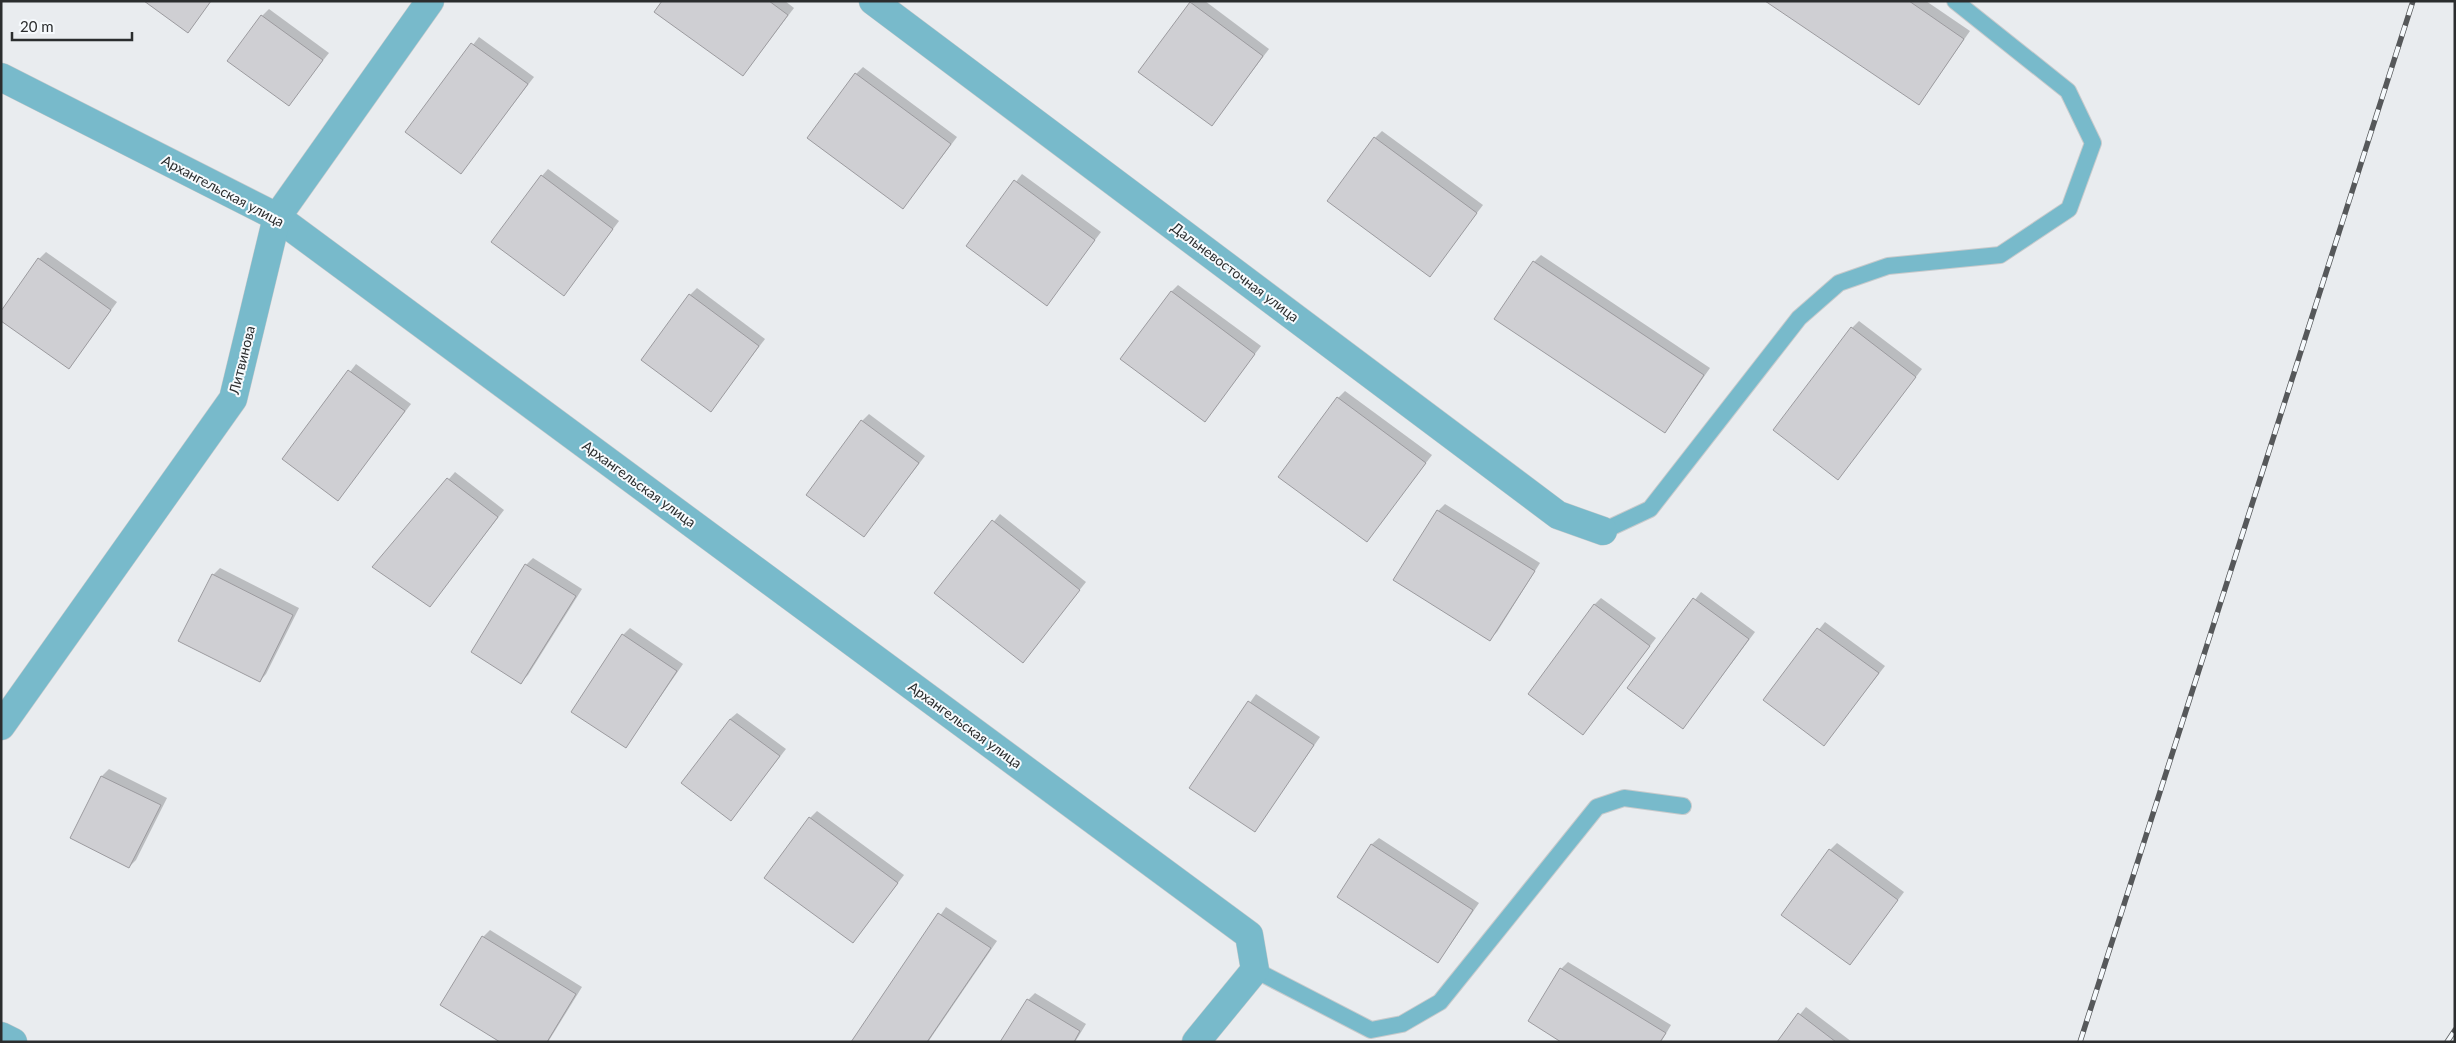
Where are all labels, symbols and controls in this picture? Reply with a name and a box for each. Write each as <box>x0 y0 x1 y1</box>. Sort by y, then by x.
scale bar <box>12 10 132 42</box>
text: 20 m <box>20 17 54 35</box>
street label: Архангельская улица <box>159 151 287 230</box>
street label: Дальневосточная улица <box>1168 218 1302 325</box>
street label: Литвинова <box>225 324 258 397</box>
street label: Архангельская улица <box>579 437 699 531</box>
street label: Архангельская улица <box>905 678 1025 772</box>

